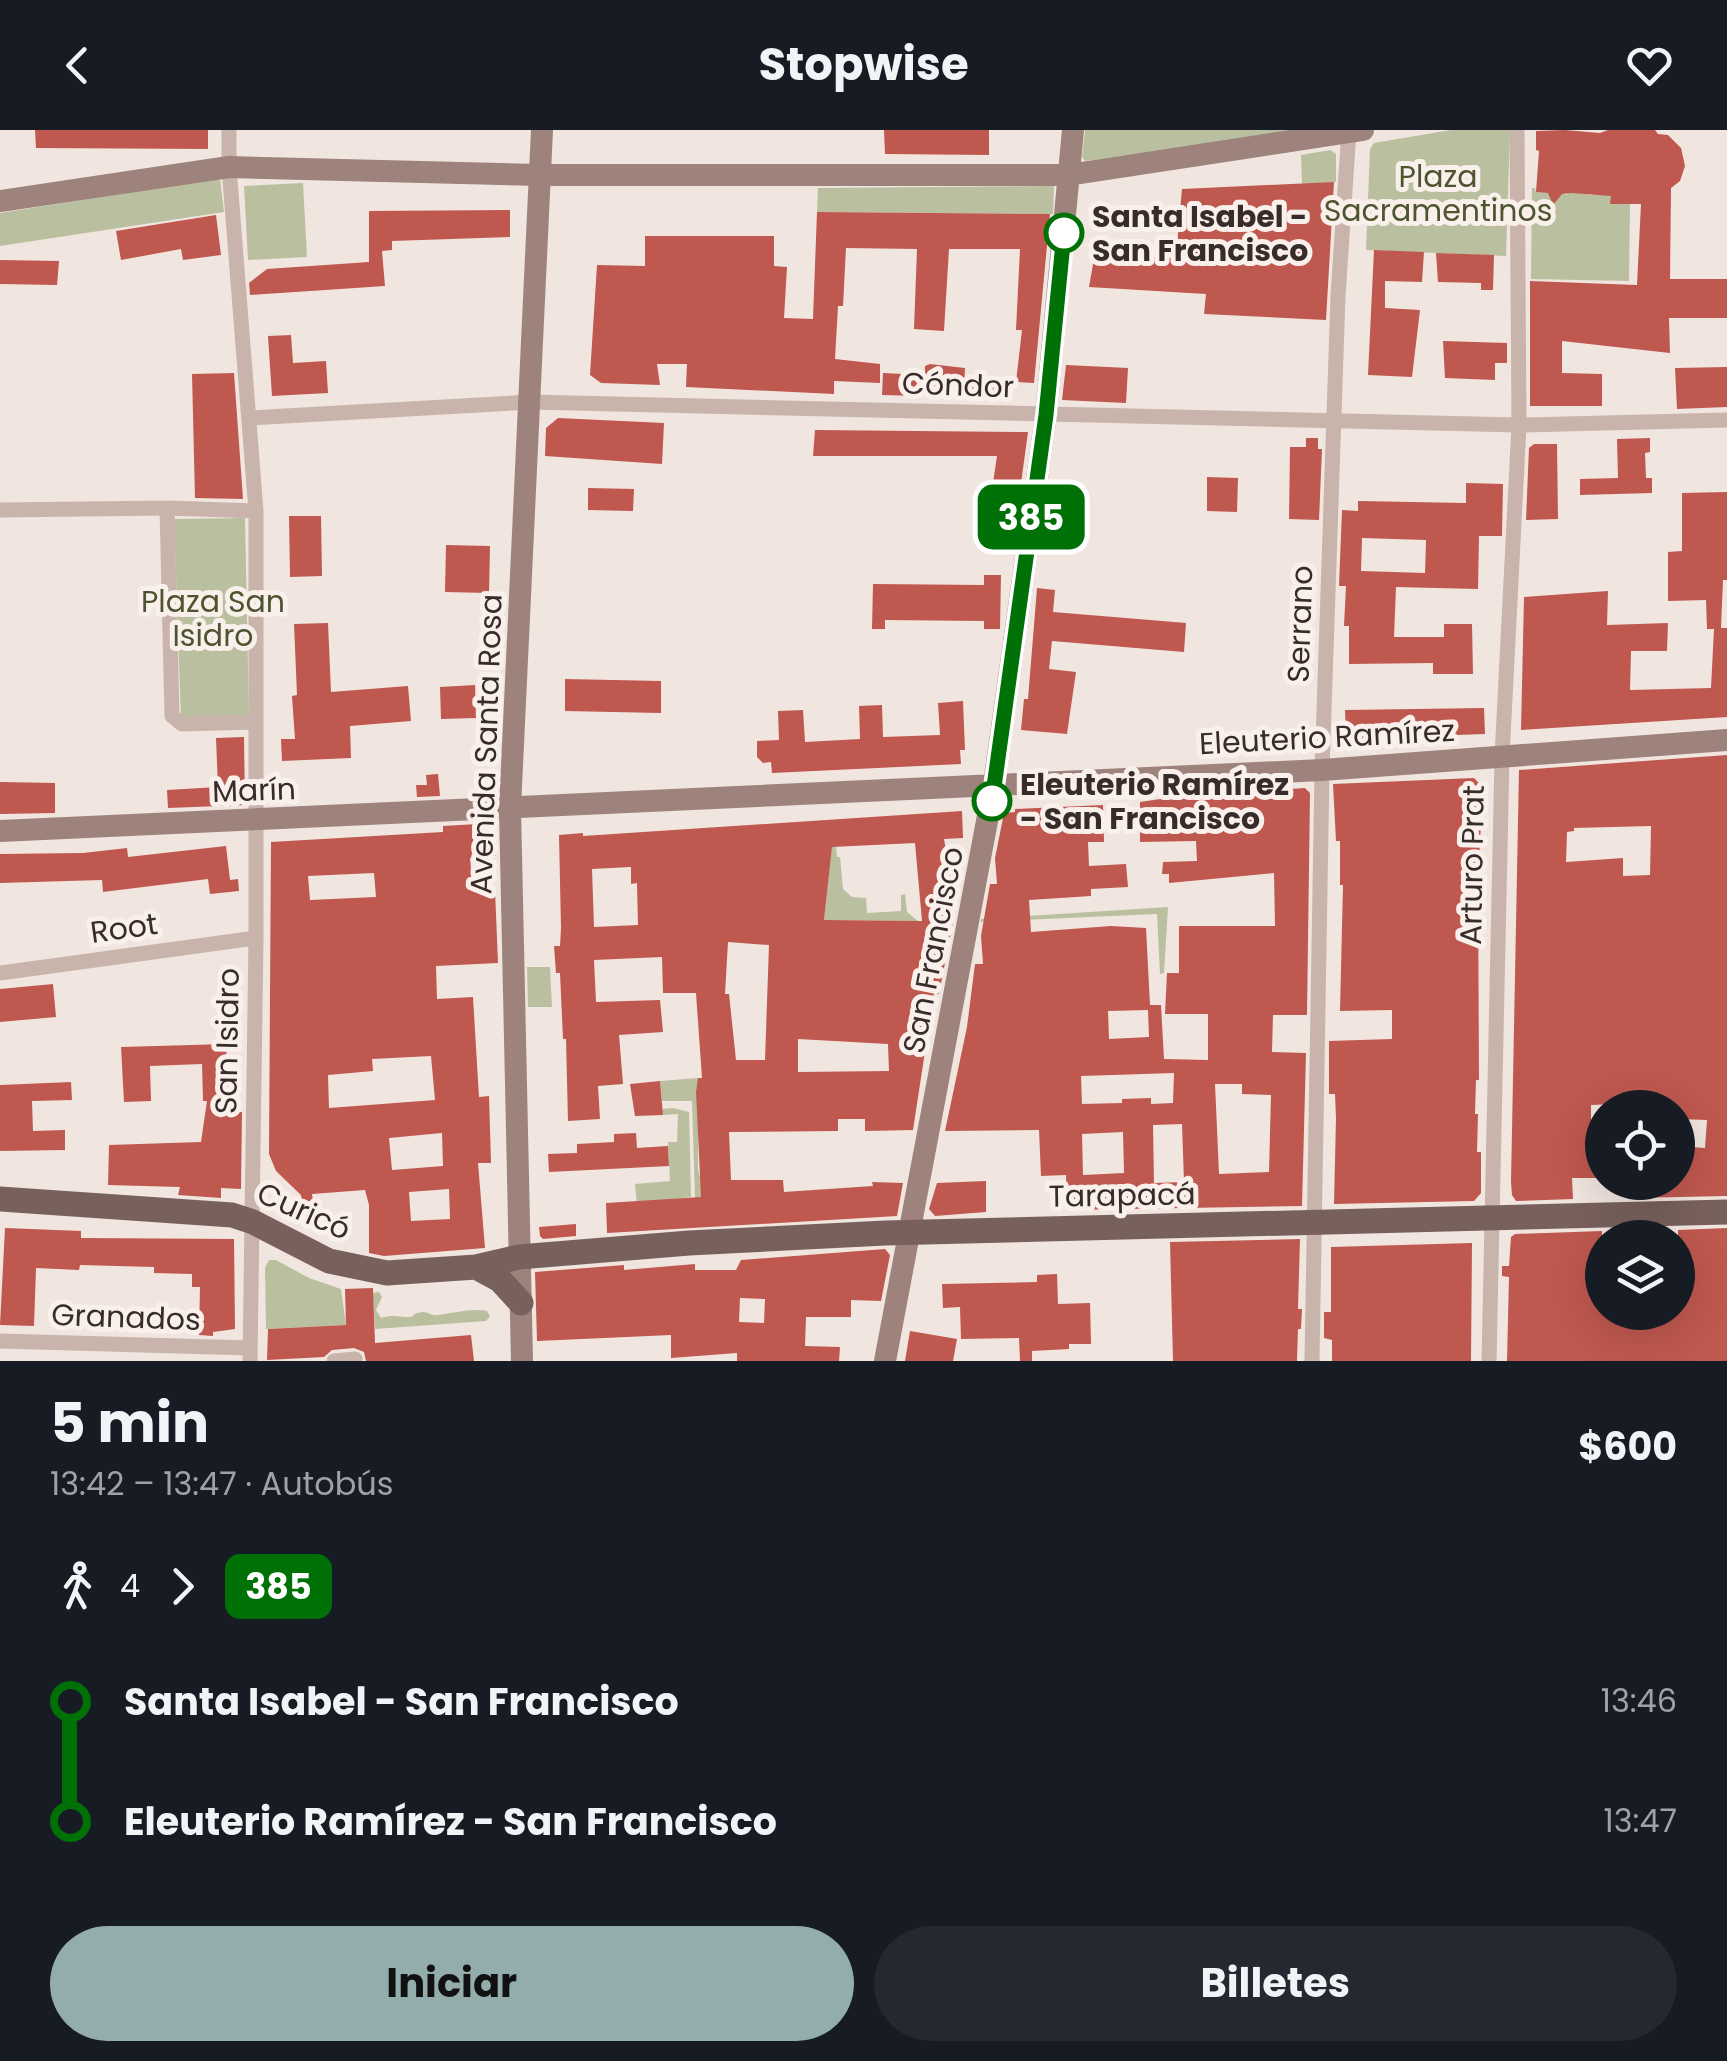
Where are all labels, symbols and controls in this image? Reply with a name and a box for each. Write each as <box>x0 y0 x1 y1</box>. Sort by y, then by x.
text: Stopwise <box>758 33 969 96</box>
icon: back <box>50 38 105 93</box>
icon: heart <box>1622 38 1677 93</box>
park label: Plaza Sacramentinos <box>1324 155 1552 232</box>
place label: Santa Isabel - San Francisco <box>1092 195 1308 272</box>
marker: Santa Isabel - San Francisco <box>1045 214 1083 252</box>
street label: Cóndor <box>901 362 1015 408</box>
line badge: 385 <box>974 484 1088 550</box>
text: 385 <box>998 493 1064 542</box>
street label: Serrano <box>1276 565 1324 683</box>
park label: Plaza San Isidro <box>141 580 285 657</box>
street label: Avenida Santa Rosa <box>459 593 513 895</box>
street label: Eleuterio Ramírez <box>1198 709 1456 765</box>
place label: Eleuterio Ramírez - San Francisco <box>1020 763 1289 840</box>
street label: Marín <box>211 767 297 813</box>
marker: Eleuterio Ramírez - San Francisco <box>973 782 1011 820</box>
street label: Arturo Prat <box>1449 785 1495 945</box>
street label: San Francisco <box>892 843 974 1057</box>
street label: Root <box>88 902 160 954</box>
street label: San Isidro <box>204 968 250 1114</box>
map controls <box>1585 1090 1695 1330</box>
button: locate <box>1585 1090 1695 1200</box>
street label: Curicó <box>250 1171 358 1251</box>
street label: Tarapacá <box>1048 1172 1196 1218</box>
button: layers <box>1585 1220 1695 1330</box>
street label: Granados <box>51 1293 201 1341</box>
text: 5 min <box>50 1384 209 1461</box>
text: $600 <box>1578 1420 1677 1473</box>
text: 13:42 – 13:47 · Autobús <box>50 1461 394 1506</box>
icon: walk <box>50 1559 105 1614</box>
icon: forward <box>155 1559 210 1614</box>
text: 385 <box>245 1562 312 1611</box>
text: 4 <box>120 1563 140 1608</box>
text: Santa Isabel - San Francisco <box>124 1675 679 1728</box>
text: 13:46 <box>1601 1678 1677 1723</box>
text: Eleuterio Ramírez - San Francisco <box>124 1795 777 1848</box>
text: 13:47 <box>1603 1798 1677 1843</box>
button: Iniciar <box>50 1926 854 2041</box>
button: Billetes <box>874 1926 1677 2041</box>

